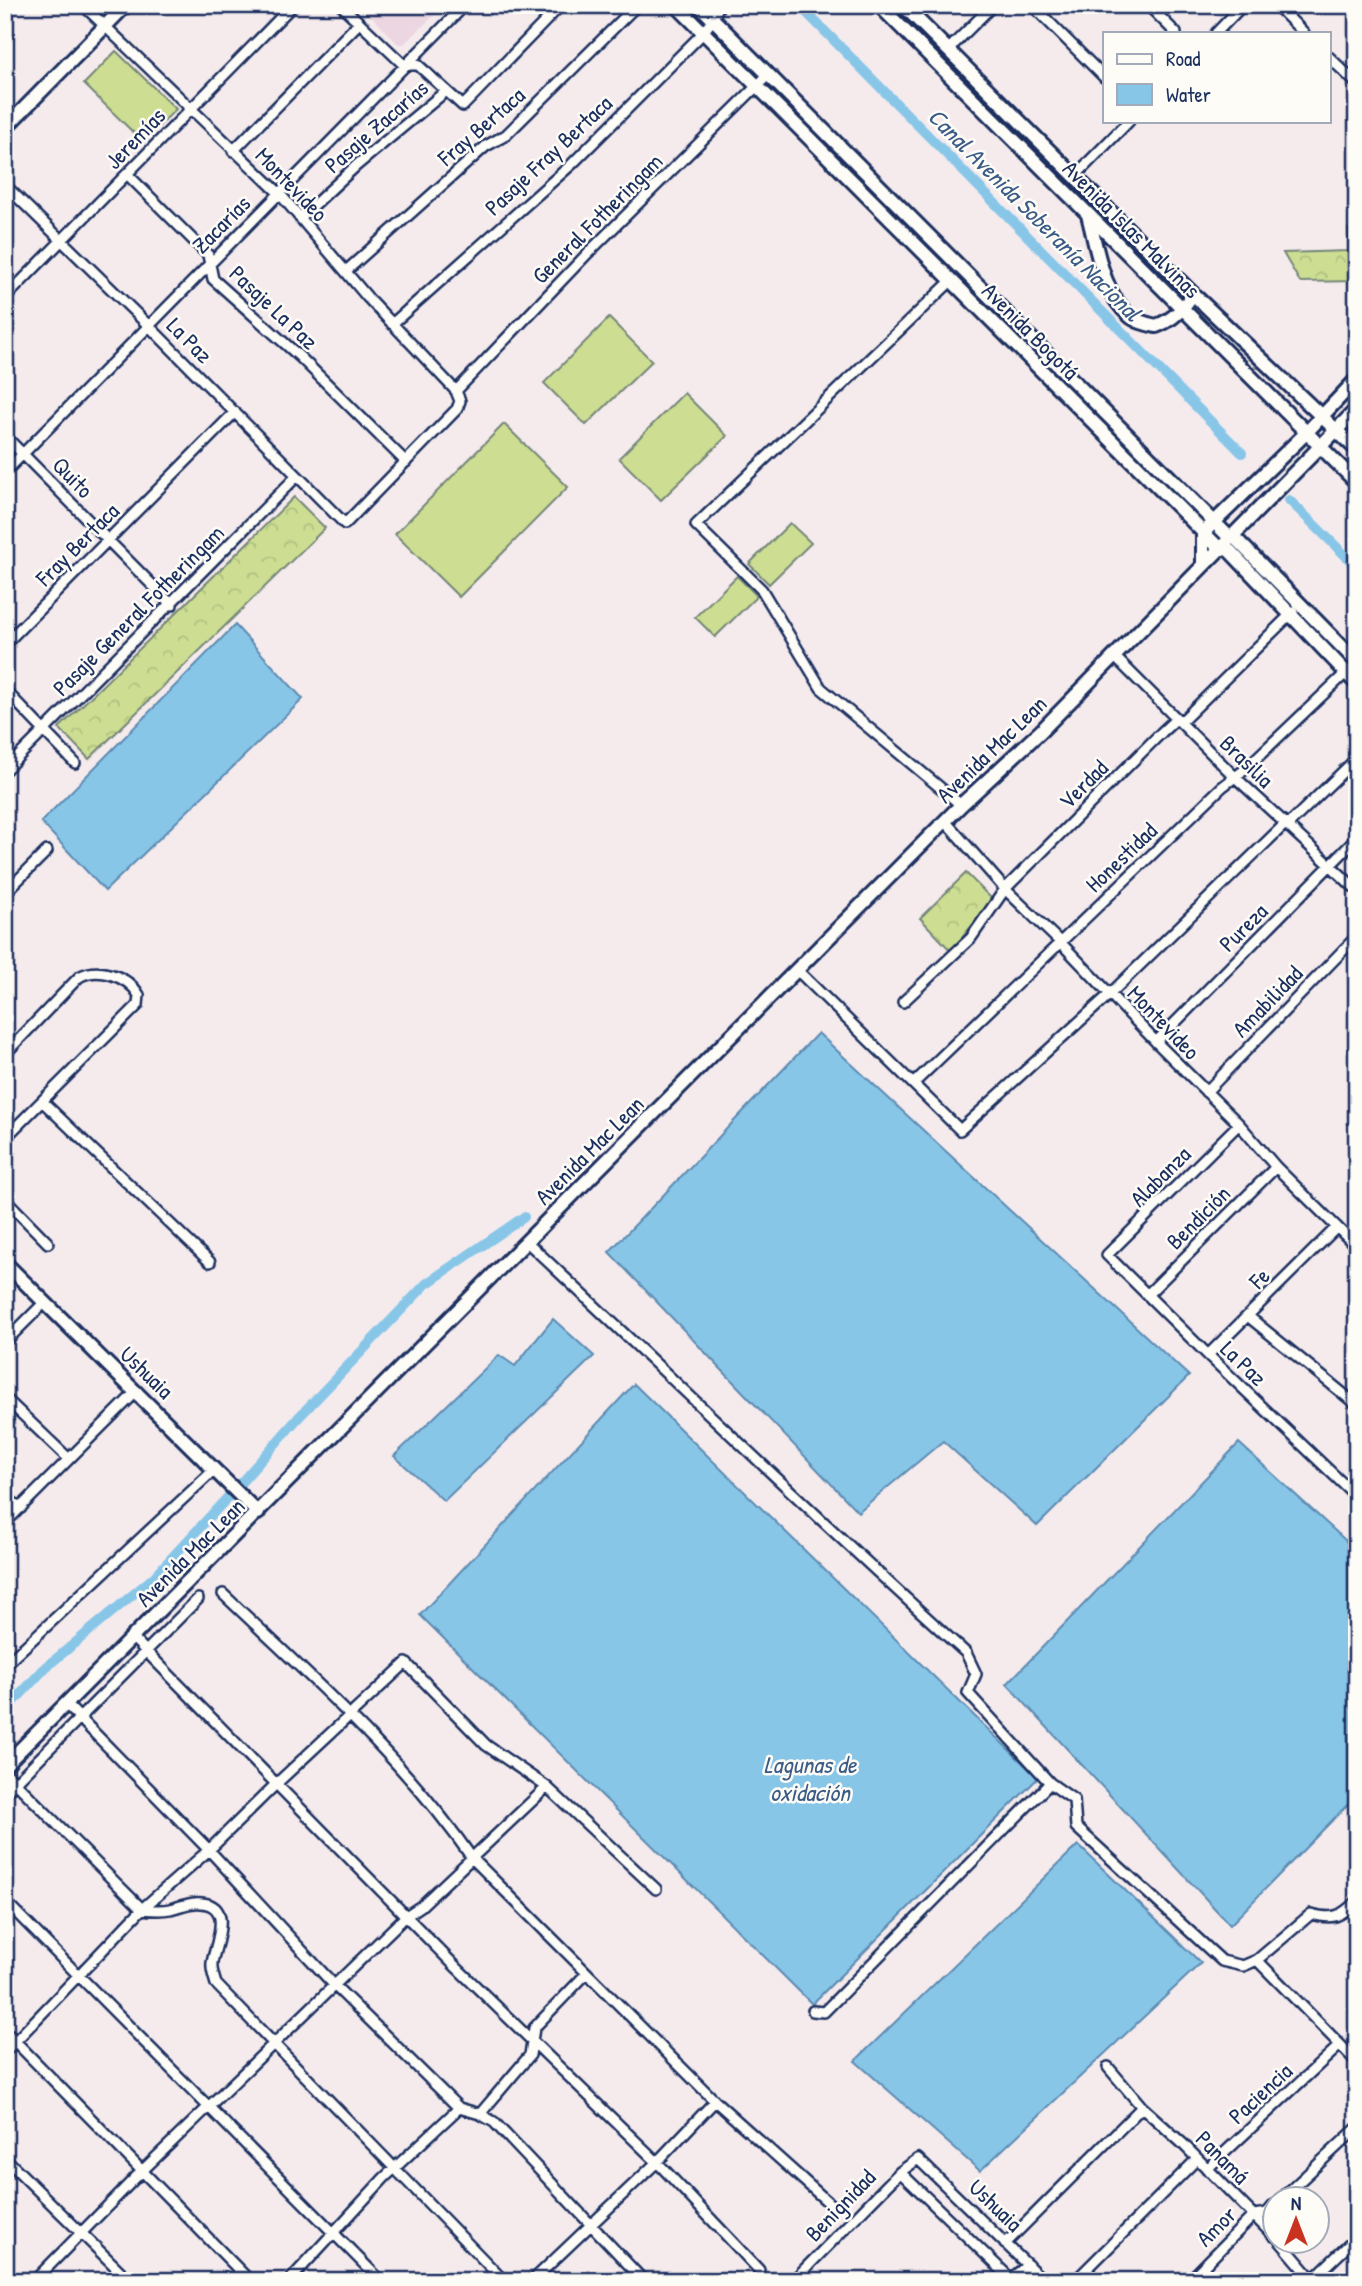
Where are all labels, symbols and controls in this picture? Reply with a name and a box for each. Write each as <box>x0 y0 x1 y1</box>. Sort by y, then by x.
legend <box>1103 32 1330 122</box>
text: Road <box>1166 44 1200 73</box>
street label: Pasaje Zacarías <box>317 72 435 180</box>
street label: Fray Bertaca <box>430 80 531 173</box>
text: Water <box>1166 80 1211 109</box>
street label: Pasaje Fray Bertaca <box>478 88 618 222</box>
street label: Jeremías <box>98 100 172 176</box>
water label: Canal Avenida Soberanía Nacional <box>921 100 1150 329</box>
street label: Montevideo <box>249 140 335 228</box>
street label: General Fotheringam <box>525 146 669 290</box>
street label: Avenida Islas Malvinas <box>1056 153 1208 305</box>
street label: Zacarías <box>185 188 257 260</box>
street label: Pasaje La Paz <box>223 258 325 356</box>
street label: Avenida Bogotá <box>976 276 1086 386</box>
street label: La Paz <box>160 310 220 370</box>
street label: Quito <box>46 449 100 505</box>
street label: Fray Bertaca <box>28 496 125 593</box>
street label: Pasaje General Fotheringam <box>45 517 231 703</box>
street label: Avenida Mac Lean <box>929 688 1053 810</box>
street label: Brasilia <box>1213 728 1281 794</box>
street label: Verdad <box>1052 753 1114 815</box>
street label: Honestidad <box>1078 815 1164 899</box>
street label: Pureza <box>1212 896 1274 958</box>
street label: Amabilidad <box>1225 958 1309 1044</box>
street label: Montevideo <box>1121 978 1207 1066</box>
street label: Avenida Mac Lean <box>528 1089 650 1211</box>
street label: Alabanza <box>1123 1139 1197 1213</box>
street label: Bendición <box>1159 1178 1237 1256</box>
street label: Fe <box>1241 1261 1276 1296</box>
street label: La Paz <box>1214 1334 1274 1393</box>
street label: Ushuaia <box>113 1339 181 1405</box>
street label: Avenida Mac Lean <box>129 1491 251 1613</box>
water label: Lagunas de oxidación <box>764 1748 858 1808</box>
street label: Paciencia <box>1221 2055 1299 2131</box>
street label: Panamá <box>1189 2123 1257 2191</box>
street label: Benignidad <box>798 2162 882 2248</box>
street label: Ushuaia <box>962 2172 1030 2238</box>
north arrow <box>1260 2184 1330 2254</box>
text: N <box>1291 2190 1301 2216</box>
street label: Amor <box>1189 2199 1243 2253</box>

